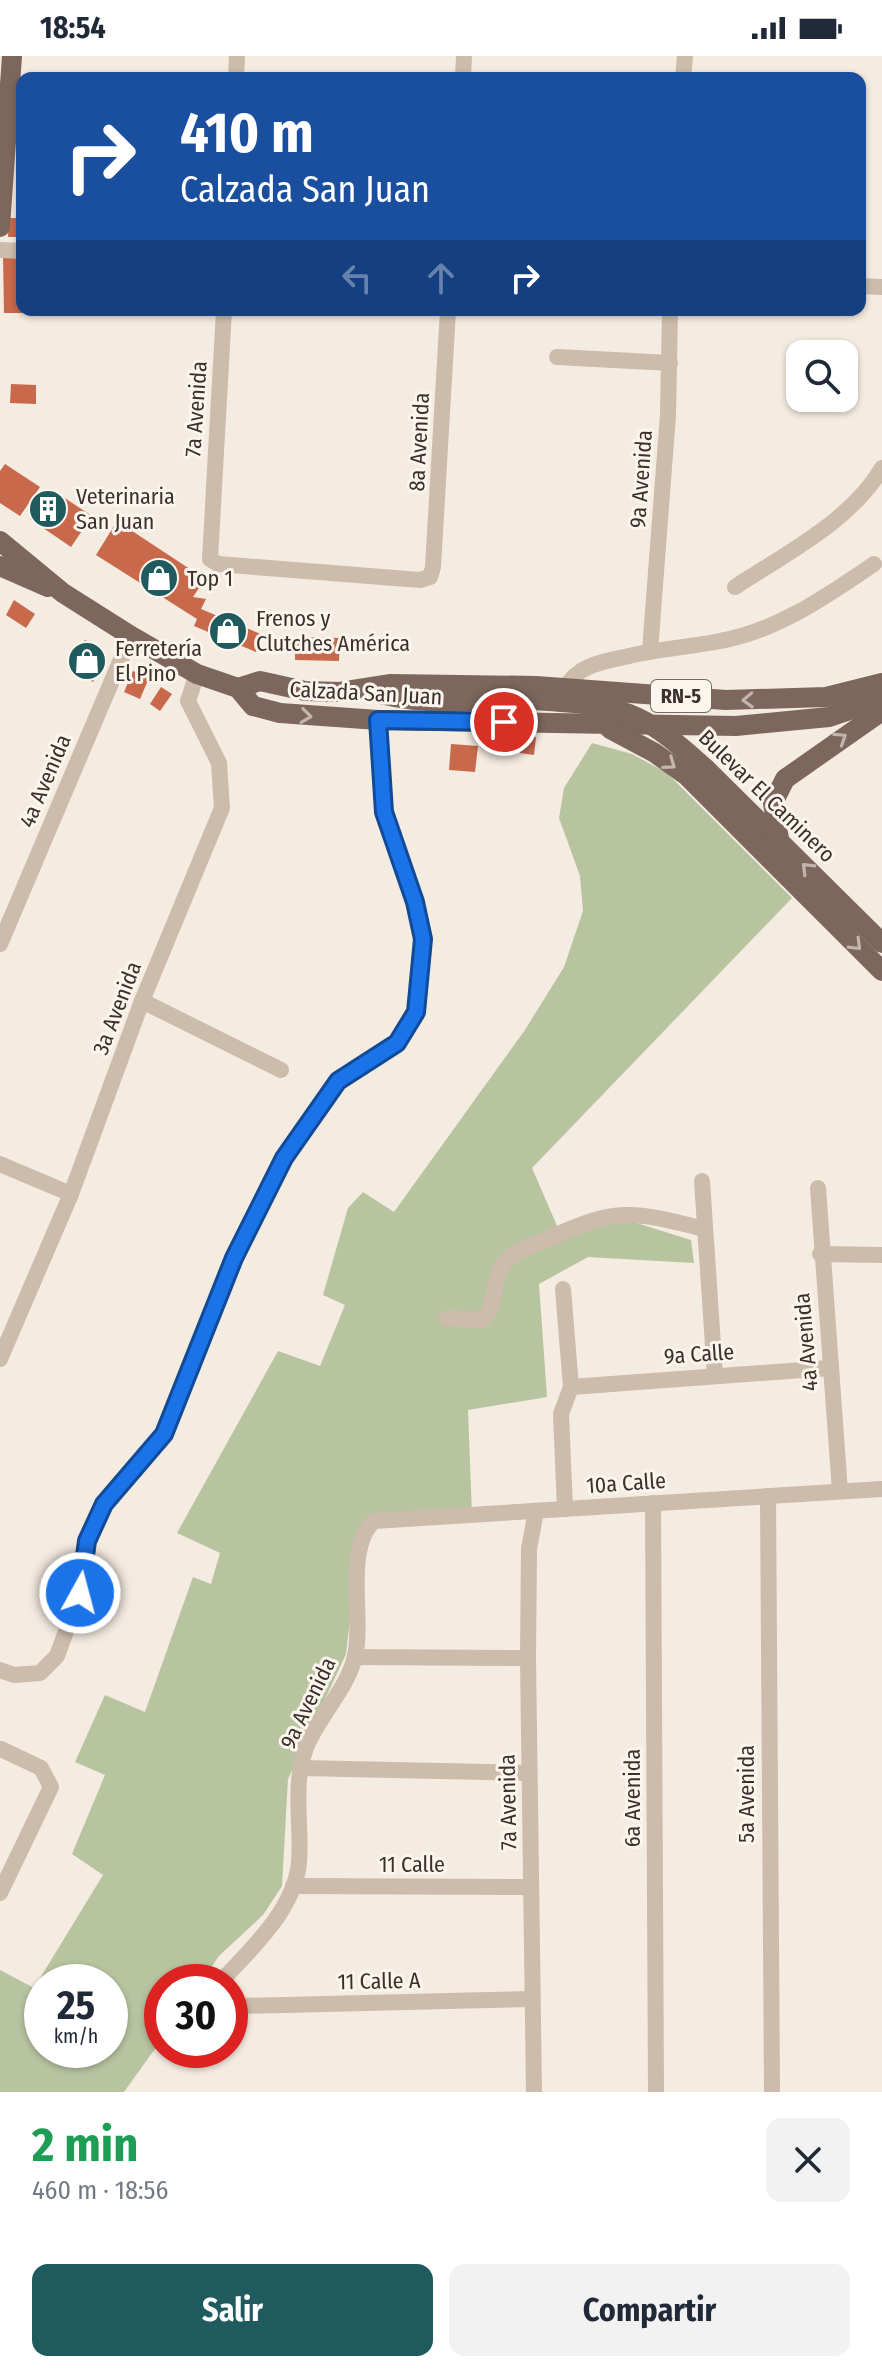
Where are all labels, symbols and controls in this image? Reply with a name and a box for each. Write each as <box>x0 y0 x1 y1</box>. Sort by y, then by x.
text: 18:54 <box>40 10 106 46</box>
text: 410 m <box>180 100 314 167</box>
icon: right <box>48 104 152 208</box>
text: Calzada San Juan <box>180 168 430 212</box>
icon: left <box>335 256 379 300</box>
icon: ahead <box>419 256 463 300</box>
icon: right <box>503 256 547 300</box>
map controls <box>786 340 858 412</box>
button: search <box>786 340 858 412</box>
street label: 7a Avenida <box>179 360 213 458</box>
street label: 8a Avenida <box>403 392 435 492</box>
street label: 9a Avenida <box>624 429 658 529</box>
place label: Veterinaria San Juan <box>76 483 175 535</box>
building icon: Veterinaria San Juan <box>27 488 69 530</box>
shop icon: Top 1 <box>138 557 180 599</box>
place label: Top 1 <box>187 565 233 592</box>
place label: Frenos y Clutches América <box>256 605 410 657</box>
shop icon: Frenos y Clutches América <box>207 610 249 652</box>
place label: Ferretería El Pino <box>115 635 202 687</box>
shop icon: Ferretería El Pino <box>66 640 108 682</box>
street label: Calzada San Juan <box>289 676 443 710</box>
road number: RN-5 <box>651 680 711 712</box>
pin <box>470 688 538 756</box>
one-way arrow <box>741 691 754 708</box>
icon: arrive <box>482 700 526 744</box>
one-way arrow <box>299 707 313 724</box>
street label: Bulevar El Caminero <box>693 724 841 868</box>
street label: 4a Avenida <box>13 730 77 832</box>
one-way arrow <box>832 733 847 748</box>
one-way arrow <box>662 754 676 769</box>
one-way arrow <box>802 863 816 877</box>
one-way arrow <box>847 936 861 951</box>
street label: 3a Avenida <box>87 958 147 1058</box>
street label: 4a Avenida <box>788 1292 824 1392</box>
street label: 9a Calle <box>663 1338 735 1370</box>
street label: 10a Calle <box>585 1467 667 1499</box>
position arrow <box>38 1551 122 1635</box>
street label: 9a Avenida <box>274 1653 342 1753</box>
street label: 5a Avenida <box>733 1745 760 1843</box>
street label: 6a Avenida <box>619 1749 646 1847</box>
street label: 7a Avenida <box>494 1754 522 1850</box>
street label: 11 Calle <box>379 1851 445 1878</box>
speed limit sign: 30 <box>144 1964 248 2068</box>
street label: 11 Calle A <box>337 1967 421 1995</box>
text: 25 <box>57 1982 95 2030</box>
text: km/h <box>54 2024 98 2048</box>
text: 2 min <box>32 2116 138 2174</box>
button: close <box>766 2118 850 2202</box>
text: 460 m · 18:56 <box>32 2175 168 2206</box>
button: Salir <box>32 2264 433 2356</box>
button: Compartir <box>449 2264 850 2356</box>

